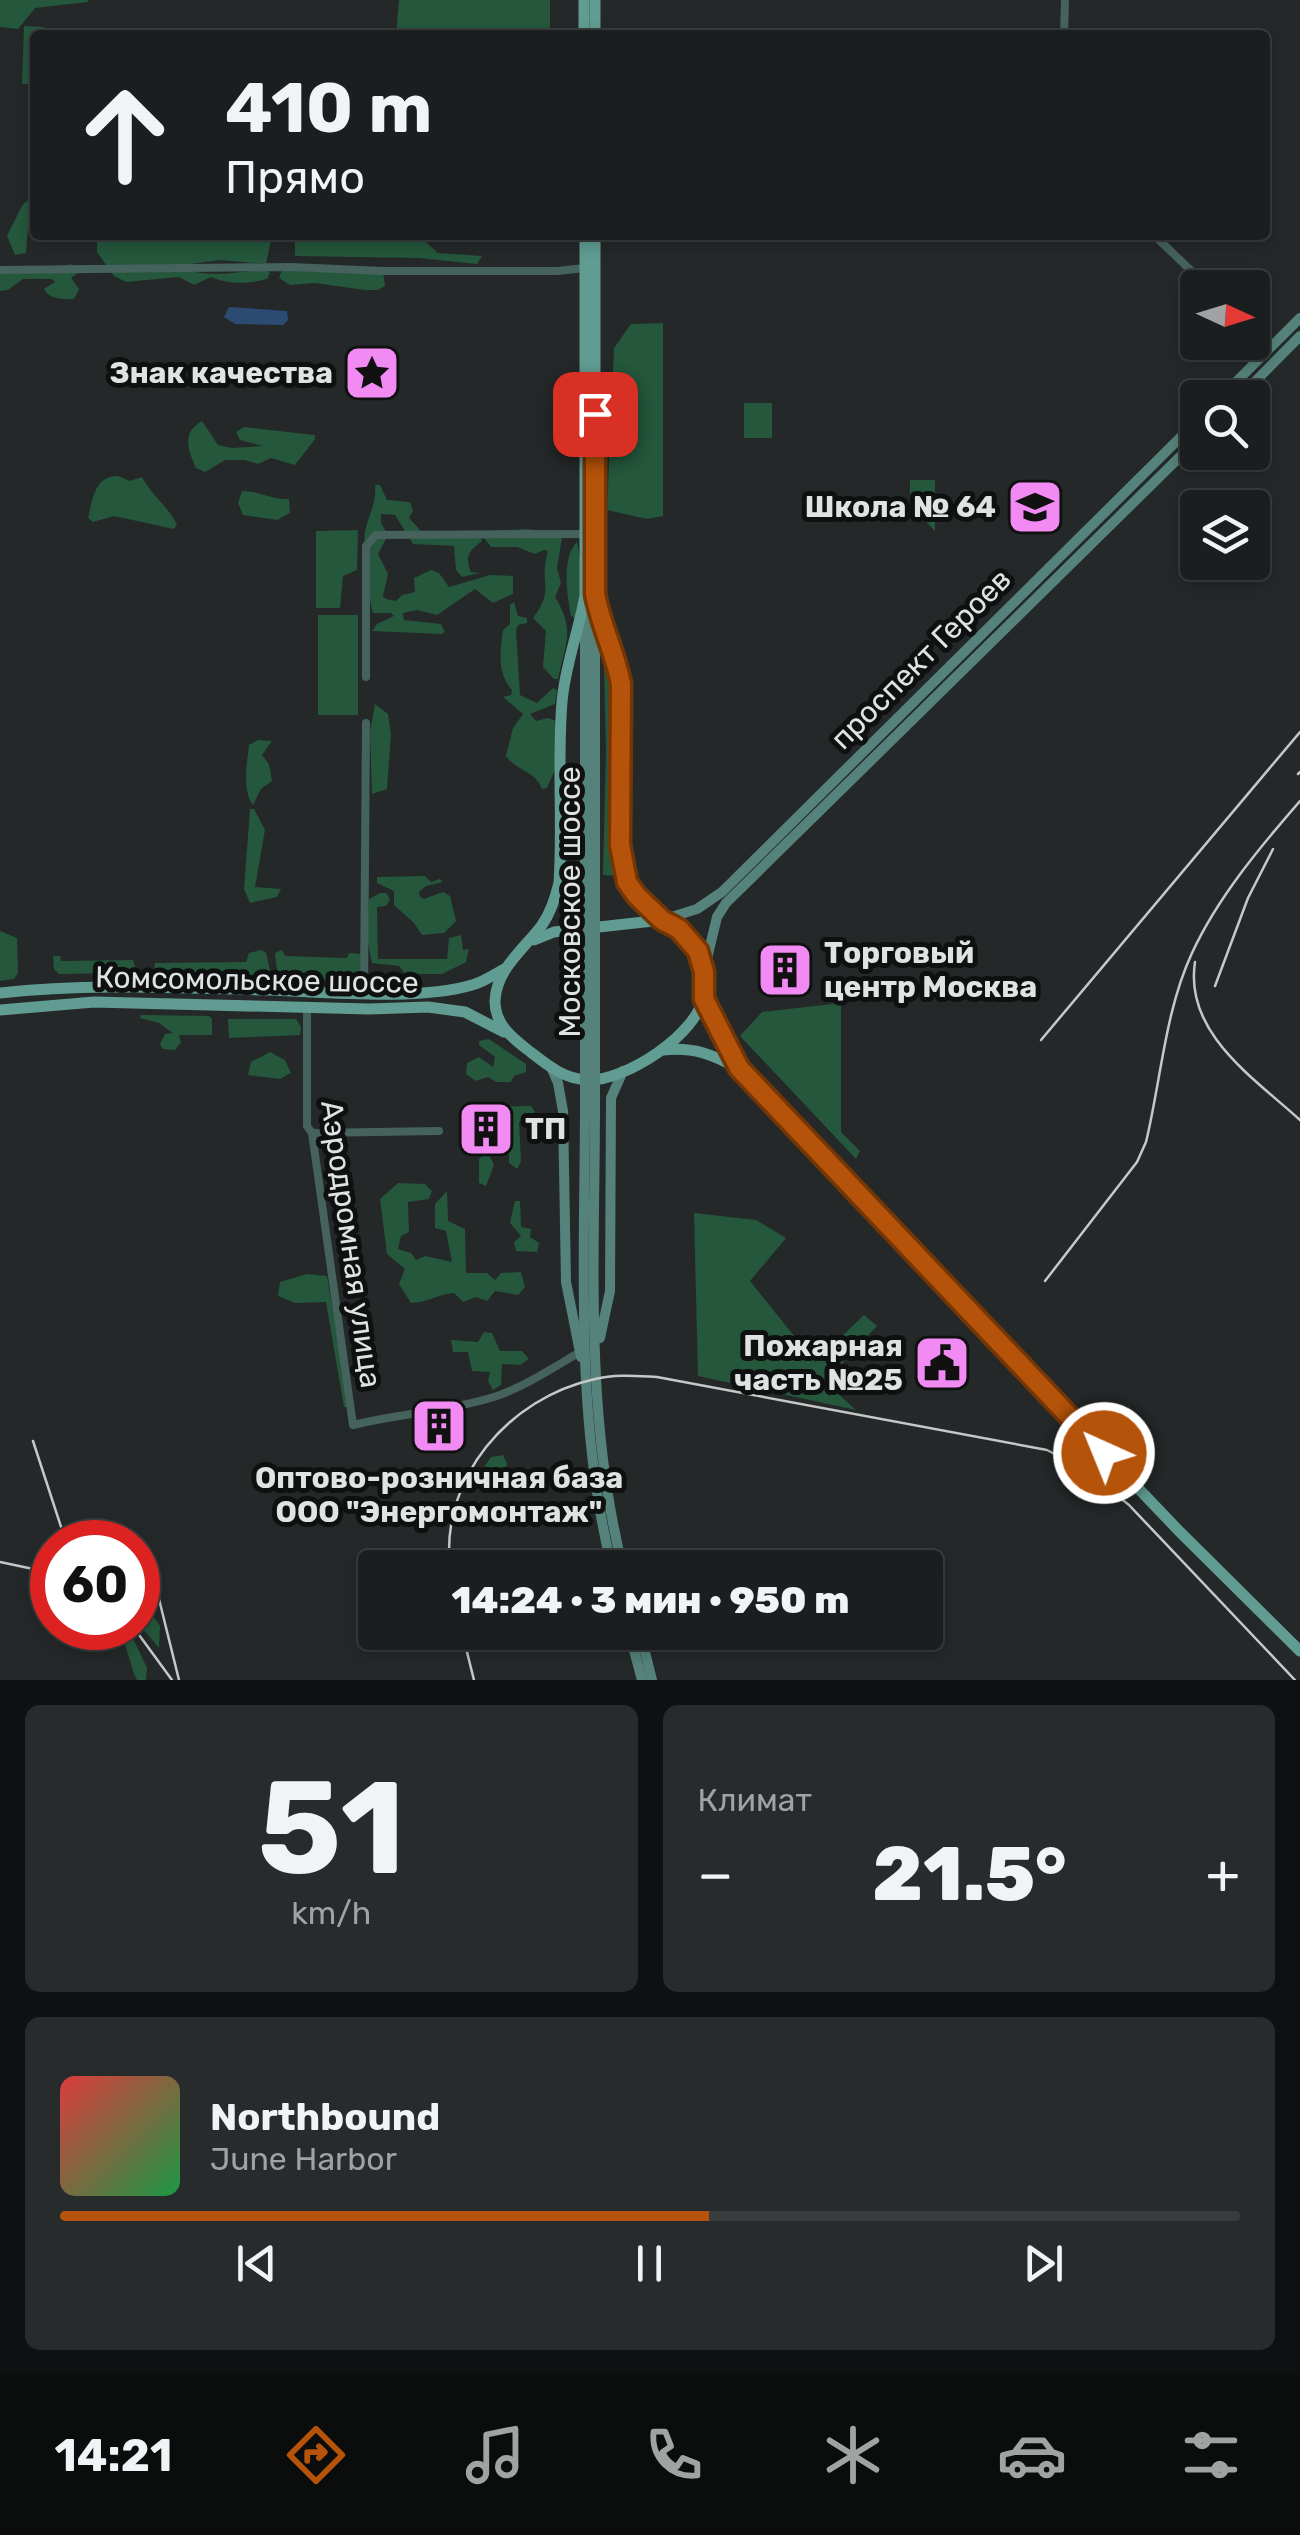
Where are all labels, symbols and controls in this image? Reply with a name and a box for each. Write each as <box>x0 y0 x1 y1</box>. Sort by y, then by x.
text: 410 m <box>225 67 433 150</box>
icon: ahead <box>60 70 190 200</box>
text: Прямо <box>225 151 365 204</box>
north arrow <box>1180 270 1270 360</box>
map controls <box>1180 270 1270 580</box>
place icon: Знак качества <box>342 343 402 403</box>
place label: Знак качества <box>110 355 333 391</box>
pin <box>553 372 638 457</box>
button: search <box>1180 380 1270 470</box>
icon: arrive <box>568 387 623 442</box>
school or university icon: Школа № 64 <box>1005 477 1065 537</box>
place label: Школа № 64 <box>805 489 996 525</box>
button: layers <box>1180 490 1270 580</box>
street label: проспект Героев <box>823 561 1019 757</box>
street label: Московское шоссе <box>552 766 588 1038</box>
place label: Торговый центр Москва <box>824 935 1037 1005</box>
building icon: Торговый центр Москва <box>755 940 815 1000</box>
street label: Комсомольское шоссе <box>95 959 419 1001</box>
street label: Аэродромная улица <box>313 1098 389 1390</box>
building icon: ТП <box>456 1099 516 1159</box>
place label: ТП <box>525 1111 566 1147</box>
place label: Пожарная часть №25 <box>734 1328 903 1398</box>
public building icon: Пожарная часть №25 <box>912 1333 972 1393</box>
building icon: Оптово-розничная база ООО "Энергомонтаж" <box>409 1396 469 1456</box>
position arrow <box>1052 1401 1156 1505</box>
place label: Оптово-розничная база ООО "Энергомонтаж" <box>255 1460 623 1530</box>
speed limit sign: 60 <box>30 1520 160 1650</box>
text: 14:24 · 3 мин · 950 m <box>452 1577 849 1623</box>
text: 51 <box>257 1751 405 1906</box>
text: Климат <box>698 1781 812 1819</box>
text: 21.5° <box>872 1830 1067 1919</box>
text: − <box>698 1842 733 1907</box>
text: + <box>1206 1842 1240 1907</box>
text: km/h <box>291 1894 371 1932</box>
text: Northbound <box>210 2094 440 2140</box>
text: June Harbor <box>210 2140 397 2178</box>
icon: previous <box>229 2236 284 2291</box>
icon: pause <box>622 2236 677 2291</box>
icon: next <box>1016 2236 1071 2291</box>
icon: directions <box>281 2420 351 2490</box>
icon: music <box>460 2420 530 2490</box>
icon: phone <box>639 2420 709 2490</box>
icon: climate <box>818 2420 888 2490</box>
icon: car <box>997 2420 1067 2490</box>
icon: filters <box>1176 2420 1246 2490</box>
text: 14:21 <box>54 2429 172 2482</box>

